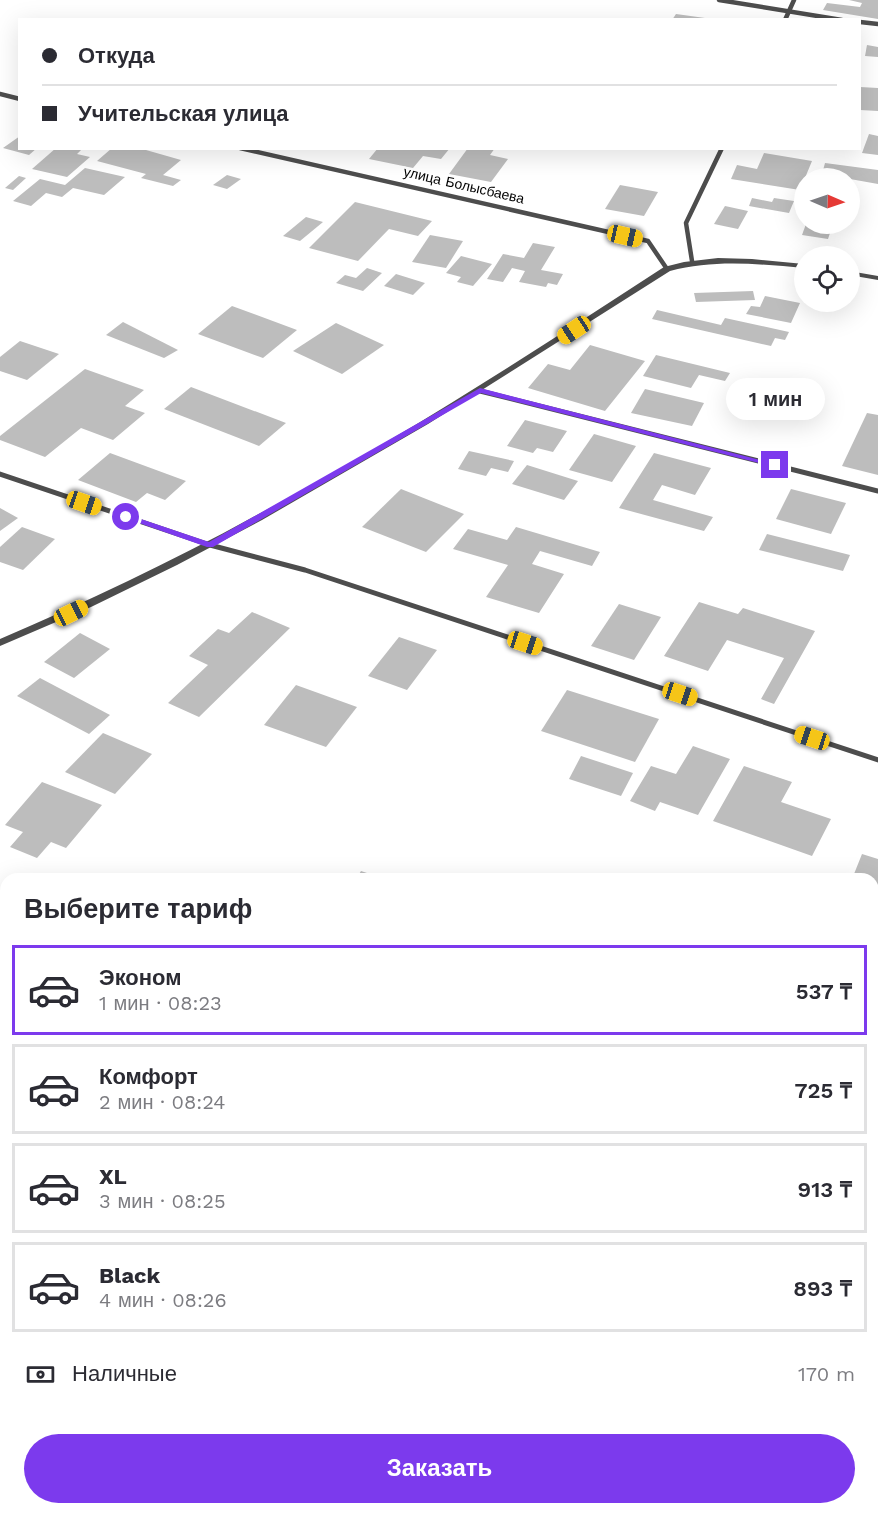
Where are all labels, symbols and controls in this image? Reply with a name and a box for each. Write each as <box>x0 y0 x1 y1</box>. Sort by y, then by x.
text: Откуда <box>78 43 155 68</box>
text: Учительская улица <box>78 101 289 126</box>
street label: улица Болысбаева <box>402 163 526 207</box>
north arrow <box>794 168 860 234</box>
map controls <box>794 168 860 312</box>
car <box>605 223 645 249</box>
button: locate <box>794 246 860 312</box>
car <box>554 313 594 347</box>
callout: 1 мин <box>726 378 824 420</box>
text: 1 мин <box>749 387 802 411</box>
route end <box>761 451 788 478</box>
car <box>64 489 104 517</box>
route start <box>112 503 139 530</box>
car <box>51 597 91 629</box>
car <box>505 629 545 657</box>
car <box>660 680 700 708</box>
car <box>792 724 832 752</box>
text: Выберите тариф <box>24 893 252 925</box>
icon: car <box>27 963 81 1017</box>
text: Эконом <box>99 965 182 990</box>
text: 537 ₸ <box>796 979 852 1004</box>
text: 1 мин · 08:23 <box>99 991 222 1015</box>
icon: car <box>27 1062 81 1116</box>
text: Комфорт <box>99 1064 198 1089</box>
text: 725 ₸ <box>794 1078 852 1103</box>
text: 2 мин · 08:24 <box>99 1090 226 1114</box>
icon: car <box>27 1161 81 1215</box>
text: XL <box>99 1164 127 1189</box>
text: 913 ₸ <box>798 1177 852 1202</box>
text: 3 мин · 08:25 <box>99 1189 226 1213</box>
icon: car <box>27 1260 81 1314</box>
text: Black <box>99 1263 160 1288</box>
text: 893 ₸ <box>793 1276 852 1301</box>
text: 4 мин · 08:26 <box>99 1288 227 1312</box>
icon: cash <box>24 1358 57 1391</box>
text: Наличные <box>72 1361 177 1386</box>
text: 170 m <box>798 1362 855 1386</box>
button: Заказать <box>24 1434 855 1503</box>

